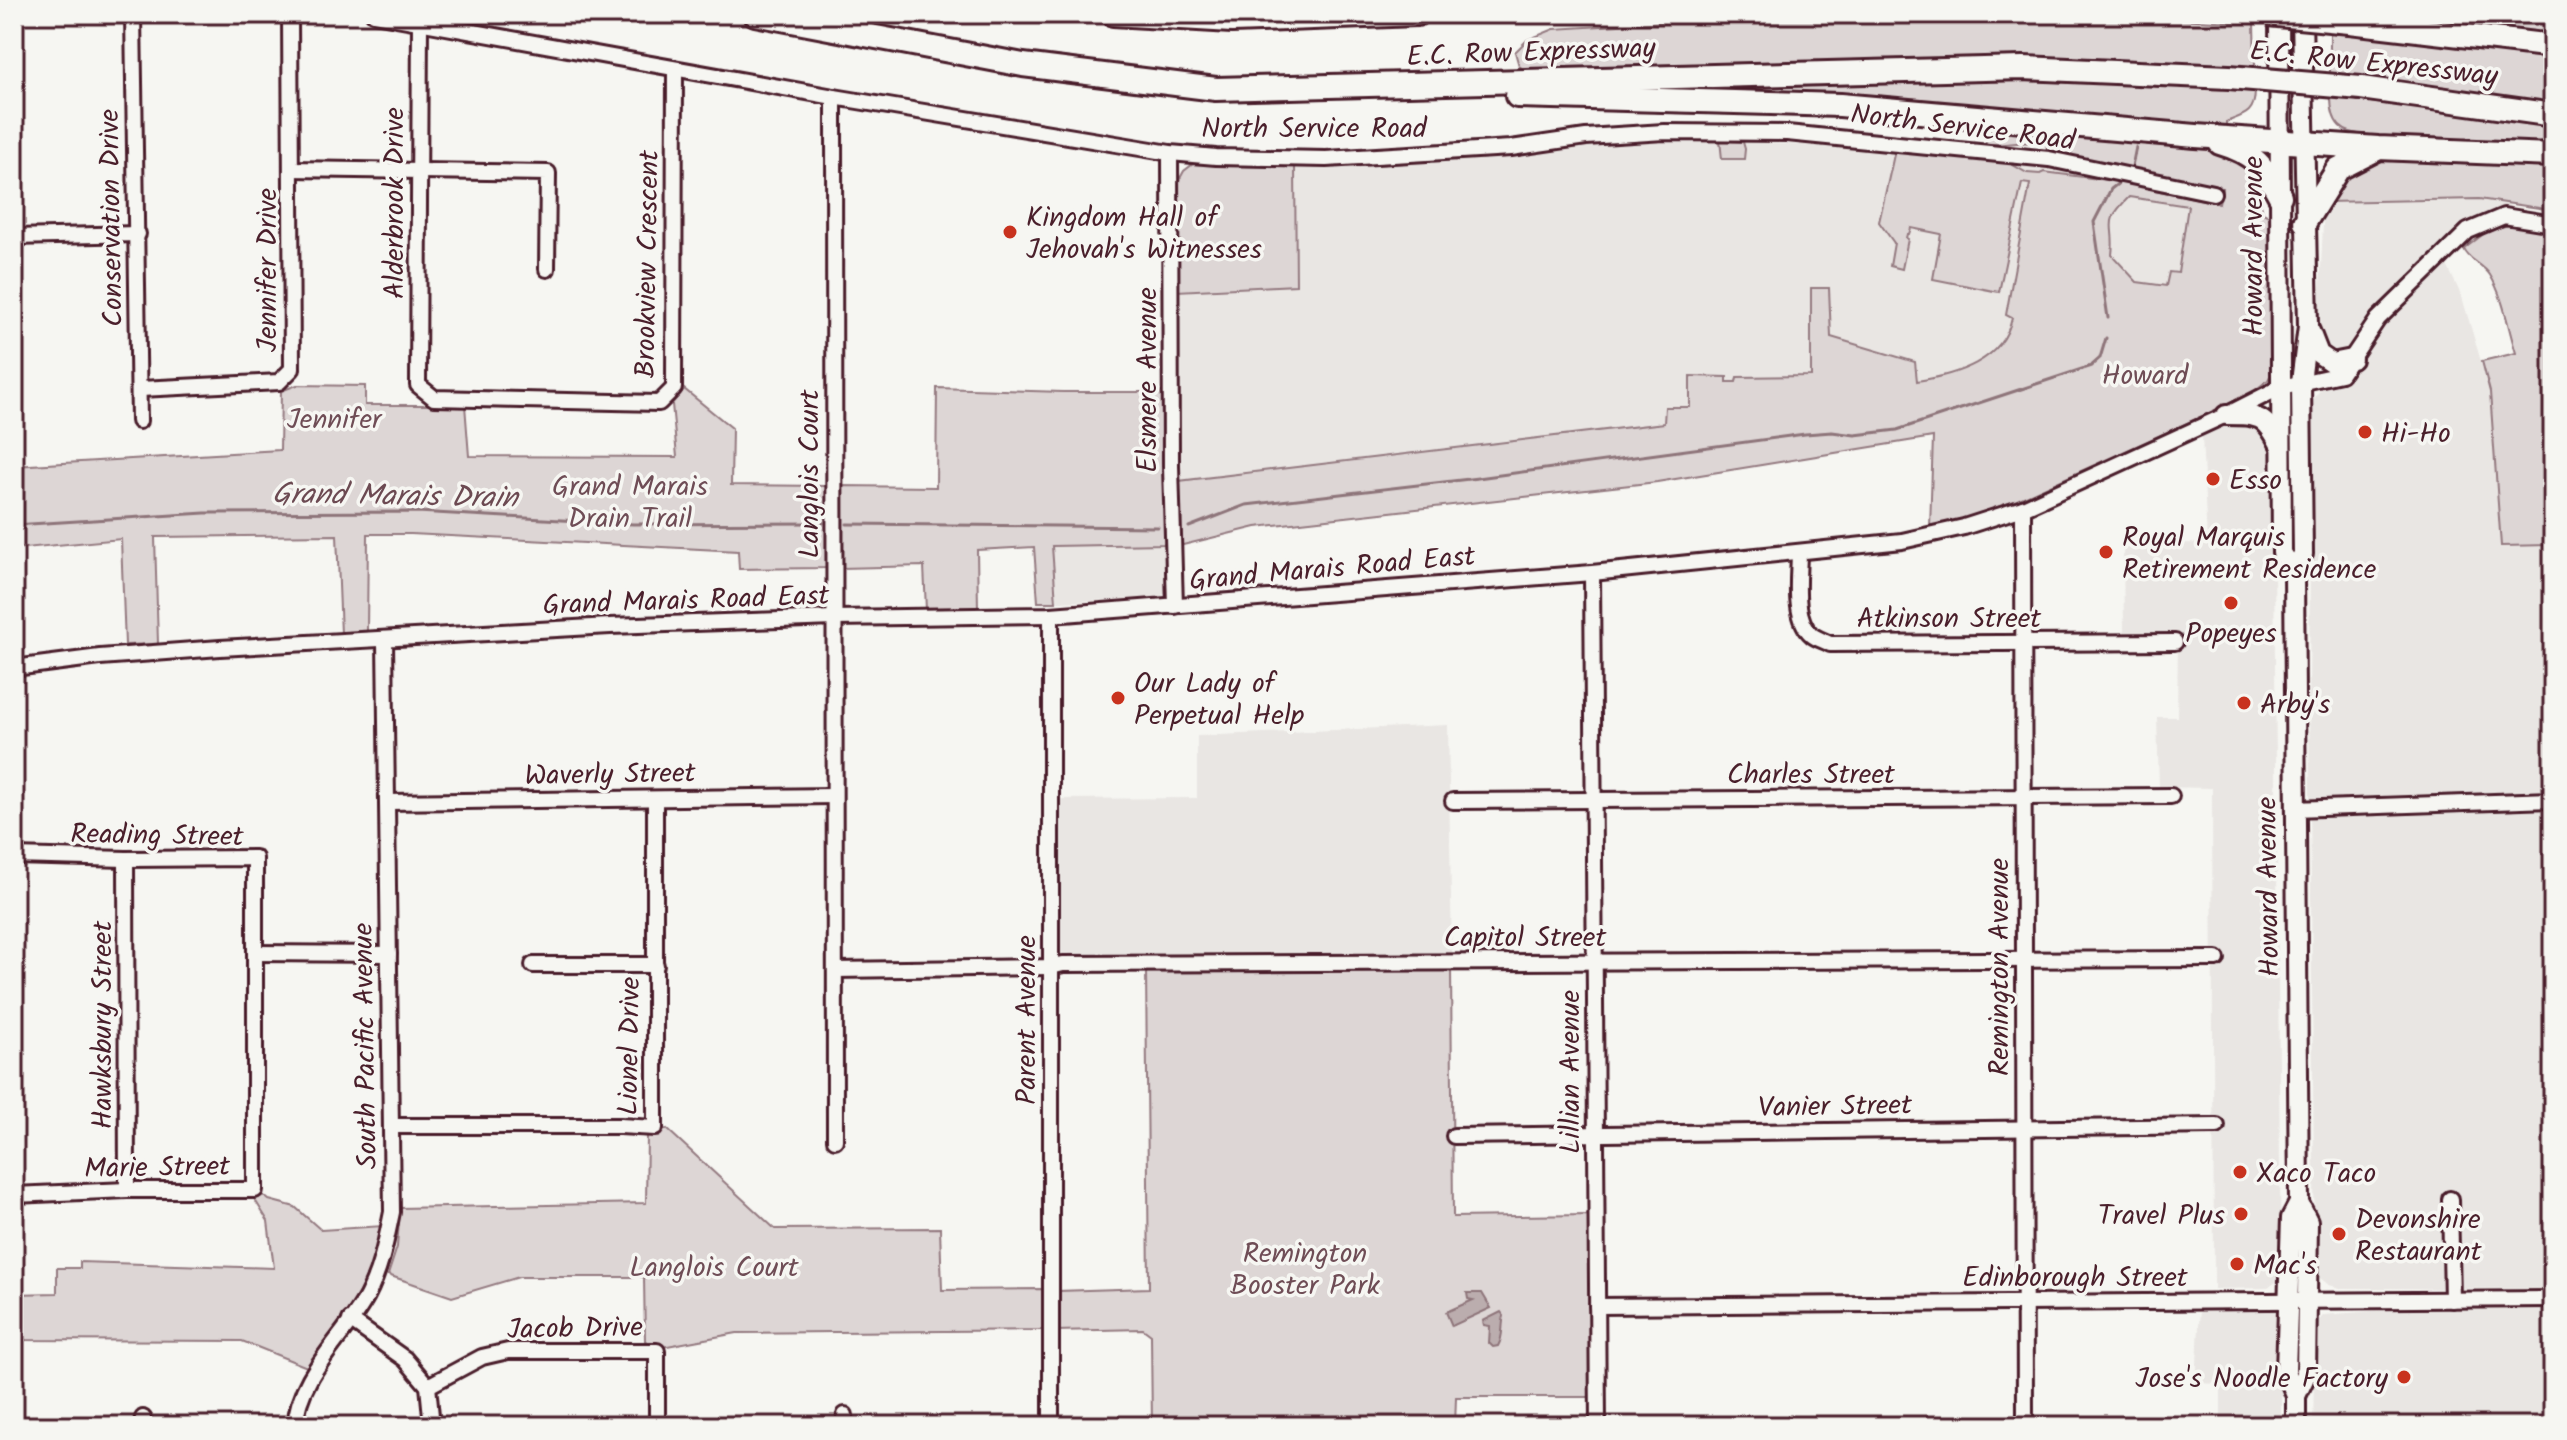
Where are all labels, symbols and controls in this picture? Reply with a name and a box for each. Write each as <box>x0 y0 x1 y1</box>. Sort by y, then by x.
street label: E.C. Row Expressway <box>1406 27 1657 80</box>
street label: E.C. Row Expressway <box>2247 29 2501 100</box>
street label: North Service Road <box>1848 92 2078 165</box>
street label: Alderbrook Drive <box>373 107 418 299</box>
street label: North Service Road <box>1201 107 1428 152</box>
street label: Conservation Drive <box>88 108 137 327</box>
street label: Brookview Crescent <box>624 148 673 378</box>
street label: Howard Avenue <box>2232 155 2277 336</box>
street label: Jennifer Drive <box>246 187 291 352</box>
place label: Kingdom Hall of Jehovah's Witnesses <box>1026 196 1262 273</box>
marker: Kingdom Hall of Jehovah's Witnesses <box>1001 223 1019 241</box>
street label: Elsmere Avenue <box>1126 287 1171 473</box>
park label: Howard <box>2102 354 2189 399</box>
street label: Langlois Court <box>788 388 833 559</box>
park label: Jennifer <box>287 398 383 443</box>
place label: Hi-Ho <box>2381 412 2451 457</box>
marker: Hi-Ho <box>2356 423 2374 441</box>
place label: Esso <box>2229 459 2282 504</box>
park label: Grand Marais Drain Trail <box>552 465 708 542</box>
marker: Esso <box>2204 470 2222 488</box>
water label: Grand Marais Drain <box>272 471 520 523</box>
place label: Royal Marquis Retirement Residence <box>2122 516 2377 593</box>
street label: Grand Marais Road East <box>1187 534 1478 604</box>
marker: Royal Marquis Retirement Residence <box>2097 543 2115 561</box>
street label: Grand Marais Road East <box>542 574 831 629</box>
marker: Popeyes <box>2222 594 2240 612</box>
street label: Atkinson Street <box>1857 597 2042 642</box>
place label: Popeyes <box>2185 612 2277 657</box>
place label: Our Lady of Perpetual Help <box>1134 662 1304 739</box>
place label: Arby's <box>2260 683 2330 728</box>
marker: Our Lady of Perpetual Help <box>1109 689 1127 707</box>
marker: Arby's <box>2235 694 2253 712</box>
street label: Waverly Street <box>524 751 697 799</box>
street label: Charles Street <box>1727 753 1896 798</box>
street label: Howard Avenue <box>2245 796 2294 977</box>
street label: Reading Street <box>70 812 245 861</box>
street label: Remington Avenue <box>1978 857 2023 1076</box>
street label: Capitol Street <box>1444 916 1607 961</box>
street label: Hawksbury Street <box>81 920 126 1129</box>
street label: South Pacific Avenue <box>342 922 391 1170</box>
street label: Parent Avenue <box>1005 935 1050 1105</box>
street label: Lionel Drive <box>607 976 654 1116</box>
street label: Lillian Avenue <box>1549 990 1594 1154</box>
street label: Vanier Street <box>1758 1084 1913 1131</box>
street label: Marie Street <box>84 1145 232 1192</box>
place label: Xaco Taco <box>2256 1152 2376 1197</box>
marker: Xaco Taco <box>2231 1163 2249 1181</box>
place label: Travel Plus <box>2098 1194 2225 1239</box>
place label: Devonshire Restaurant <box>2355 1198 2483 1275</box>
marker: Travel Plus <box>2232 1205 2250 1223</box>
marker: Devonshire Restaurant <box>2330 1225 2348 1243</box>
park label: Remington Booster Park <box>1230 1232 1381 1309</box>
place label: Mac's <box>2253 1244 2317 1289</box>
park label: Langlois Court <box>629 1246 800 1291</box>
marker: Mac's <box>2228 1255 2246 1273</box>
street label: Edinborough Street <box>1962 1256 2189 1301</box>
street label: Jacob Drive <box>507 1306 644 1353</box>
place label: Jose's Noodle Factory <box>2135 1357 2389 1402</box>
marker: Jose's Noodle Factory <box>2395 1368 2413 1386</box>

